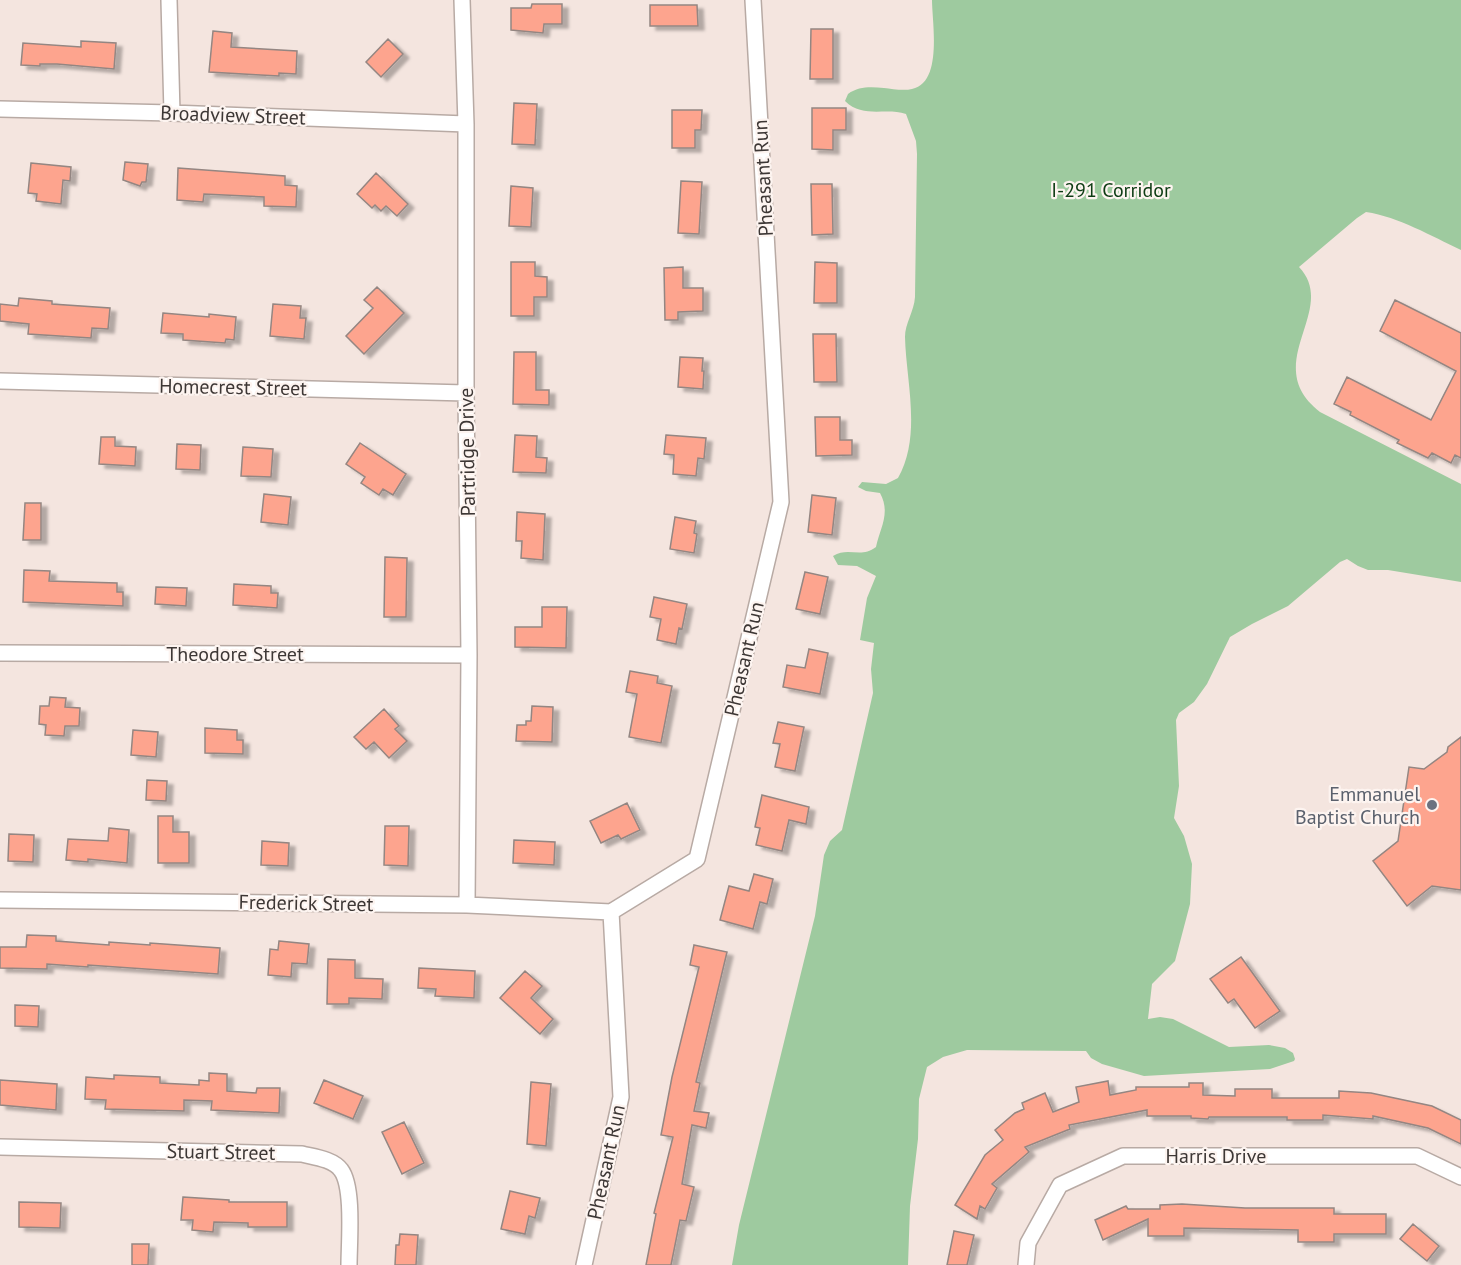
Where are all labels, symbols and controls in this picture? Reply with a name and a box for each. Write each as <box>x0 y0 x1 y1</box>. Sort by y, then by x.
street label: Broadview Street <box>160 99 306 131</box>
street label: Pheasant Run <box>747 119 779 237</box>
park label: I-291 Corridor <box>1051 177 1171 203</box>
street label: Homecrest Street <box>159 373 307 401</box>
street label: Partridge Drive <box>453 388 481 516</box>
street label: Pheasant Run <box>718 599 770 719</box>
street label: Theodore Street <box>166 641 304 667</box>
place label: Emmanuel Baptist Church <box>1295 781 1420 830</box>
marker: Emmanuel Baptist Church <box>1425 798 1439 812</box>
street label: Frederick Street <box>238 889 374 917</box>
street label: Pheasant Run <box>581 1102 631 1222</box>
street label: Stuart Street <box>166 1138 276 1166</box>
street label: Harris Drive <box>1166 1143 1266 1169</box>

